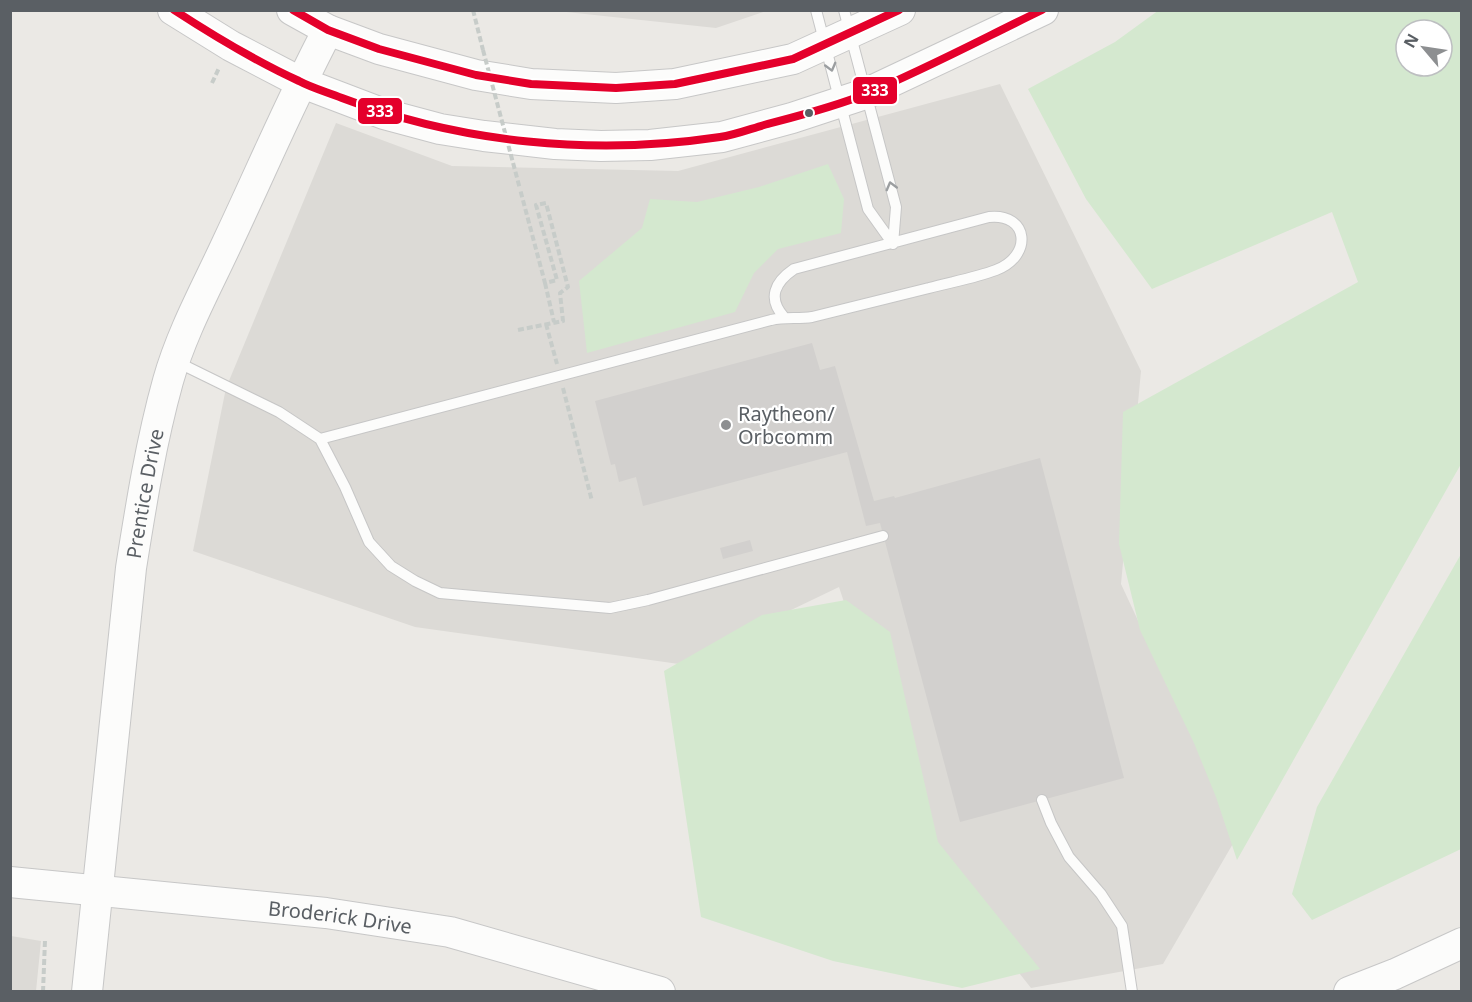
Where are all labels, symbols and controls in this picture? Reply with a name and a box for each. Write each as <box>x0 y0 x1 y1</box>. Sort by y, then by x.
north arrow <box>1394 18 1454 78</box>
text: N <box>1398 30 1424 52</box>
one-way arrow <box>824 61 836 72</box>
line badge: 333 <box>852 76 898 105</box>
text: 333 <box>861 79 889 101</box>
line badge: 333 <box>357 97 403 125</box>
text: 333 <box>366 100 394 122</box>
unlabelled marker <box>803 107 815 119</box>
one-way arrow <box>885 181 898 191</box>
place label: Raytheon/ Orbcomm <box>738 400 835 450</box>
marker: Raytheon/ Orbcomm <box>719 418 733 432</box>
street label: Prentice Drive <box>119 426 169 560</box>
street label: Broderick Drive <box>267 894 414 940</box>

